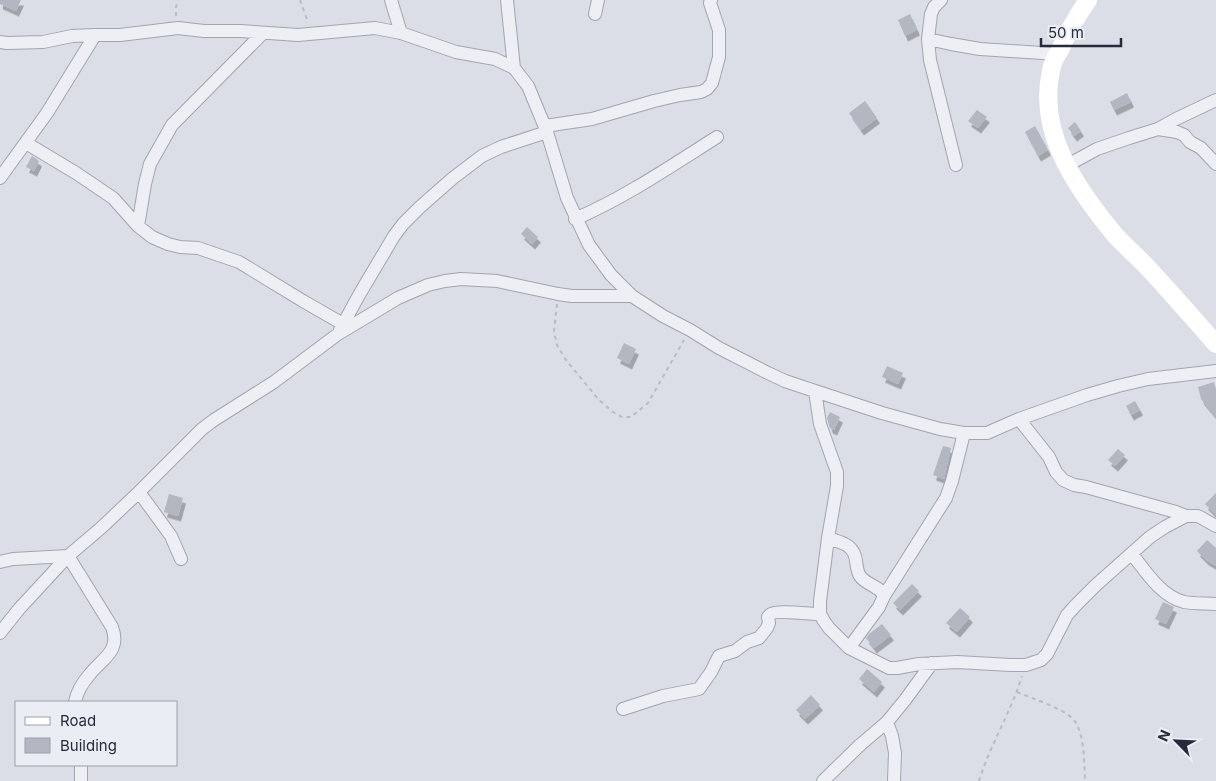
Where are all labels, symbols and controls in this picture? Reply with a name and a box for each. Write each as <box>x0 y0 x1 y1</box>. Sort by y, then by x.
scale bar <box>1041 15 1121 47</box>
text: 50 m <box>1048 23 1084 42</box>
legend <box>15 701 178 766</box>
text: Road <box>60 711 96 730</box>
north arrow <box>1151 716 1201 766</box>
text: N <box>1154 727 1174 744</box>
text: Building <box>60 736 117 755</box>

